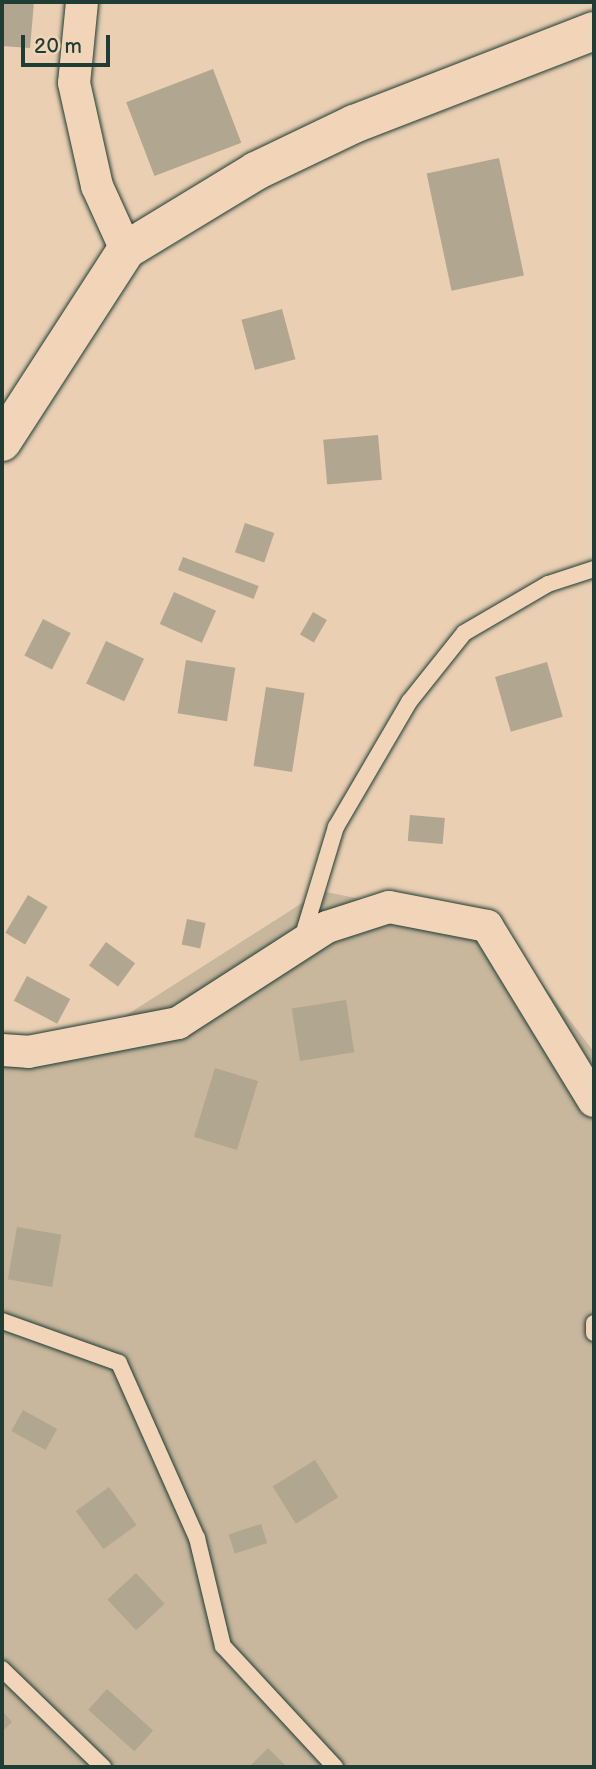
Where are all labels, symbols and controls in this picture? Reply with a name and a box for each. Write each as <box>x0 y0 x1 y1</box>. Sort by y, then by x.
scale bar <box>24 21 114 65</box>
text: 20 m <box>34 34 82 59</box>

